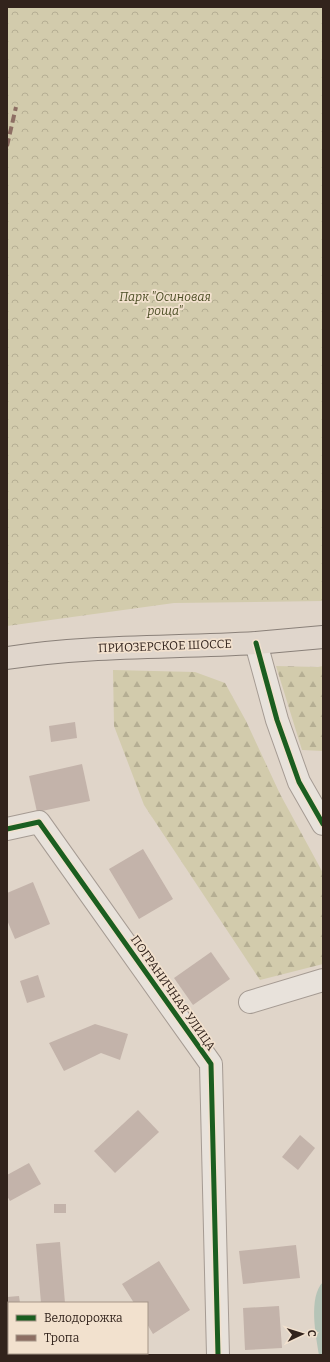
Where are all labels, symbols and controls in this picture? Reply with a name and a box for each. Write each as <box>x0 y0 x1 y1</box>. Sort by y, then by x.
park label: Парк "Осиновая роща" <box>119 290 211 318</box>
street label: ПРИОЗЕРСКОЕ ШОССЕ <box>98 637 232 655</box>
street label: ПОГРАНИЧНАЯ УЛИЦА <box>128 933 218 1054</box>
legend <box>8 1302 148 1354</box>
text: Велодорожка <box>44 1311 123 1325</box>
north arrow <box>282 1314 322 1354</box>
text: С <box>305 1329 318 1337</box>
text: Тропа <box>44 1331 80 1345</box>

